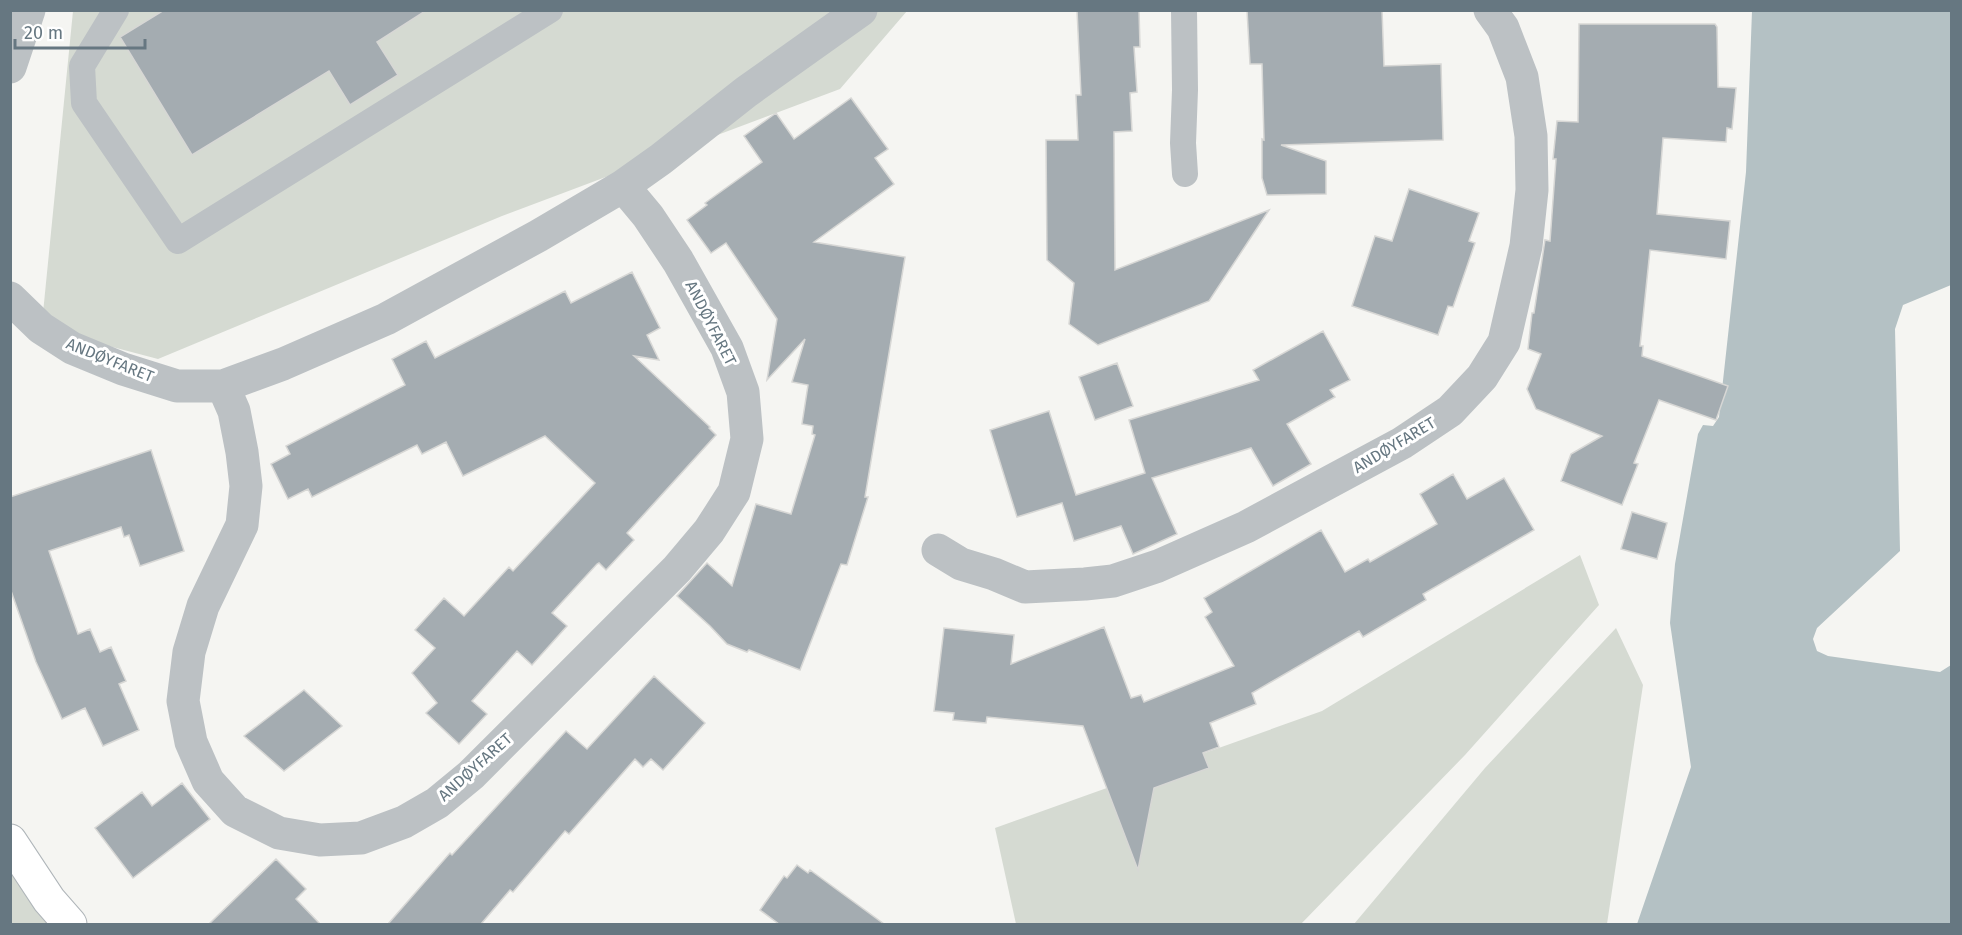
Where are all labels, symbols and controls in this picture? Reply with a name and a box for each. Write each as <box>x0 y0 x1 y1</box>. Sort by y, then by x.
scale bar <box>15 12 146 50</box>
text: 20 m <box>24 22 63 44</box>
street label: ANDØYFARET <box>682 277 741 369</box>
street label: ANDØYFARET <box>64 334 157 386</box>
street label: ANDØYFARET <box>1349 413 1439 477</box>
street label: ANDØYFARET <box>434 729 516 805</box>

